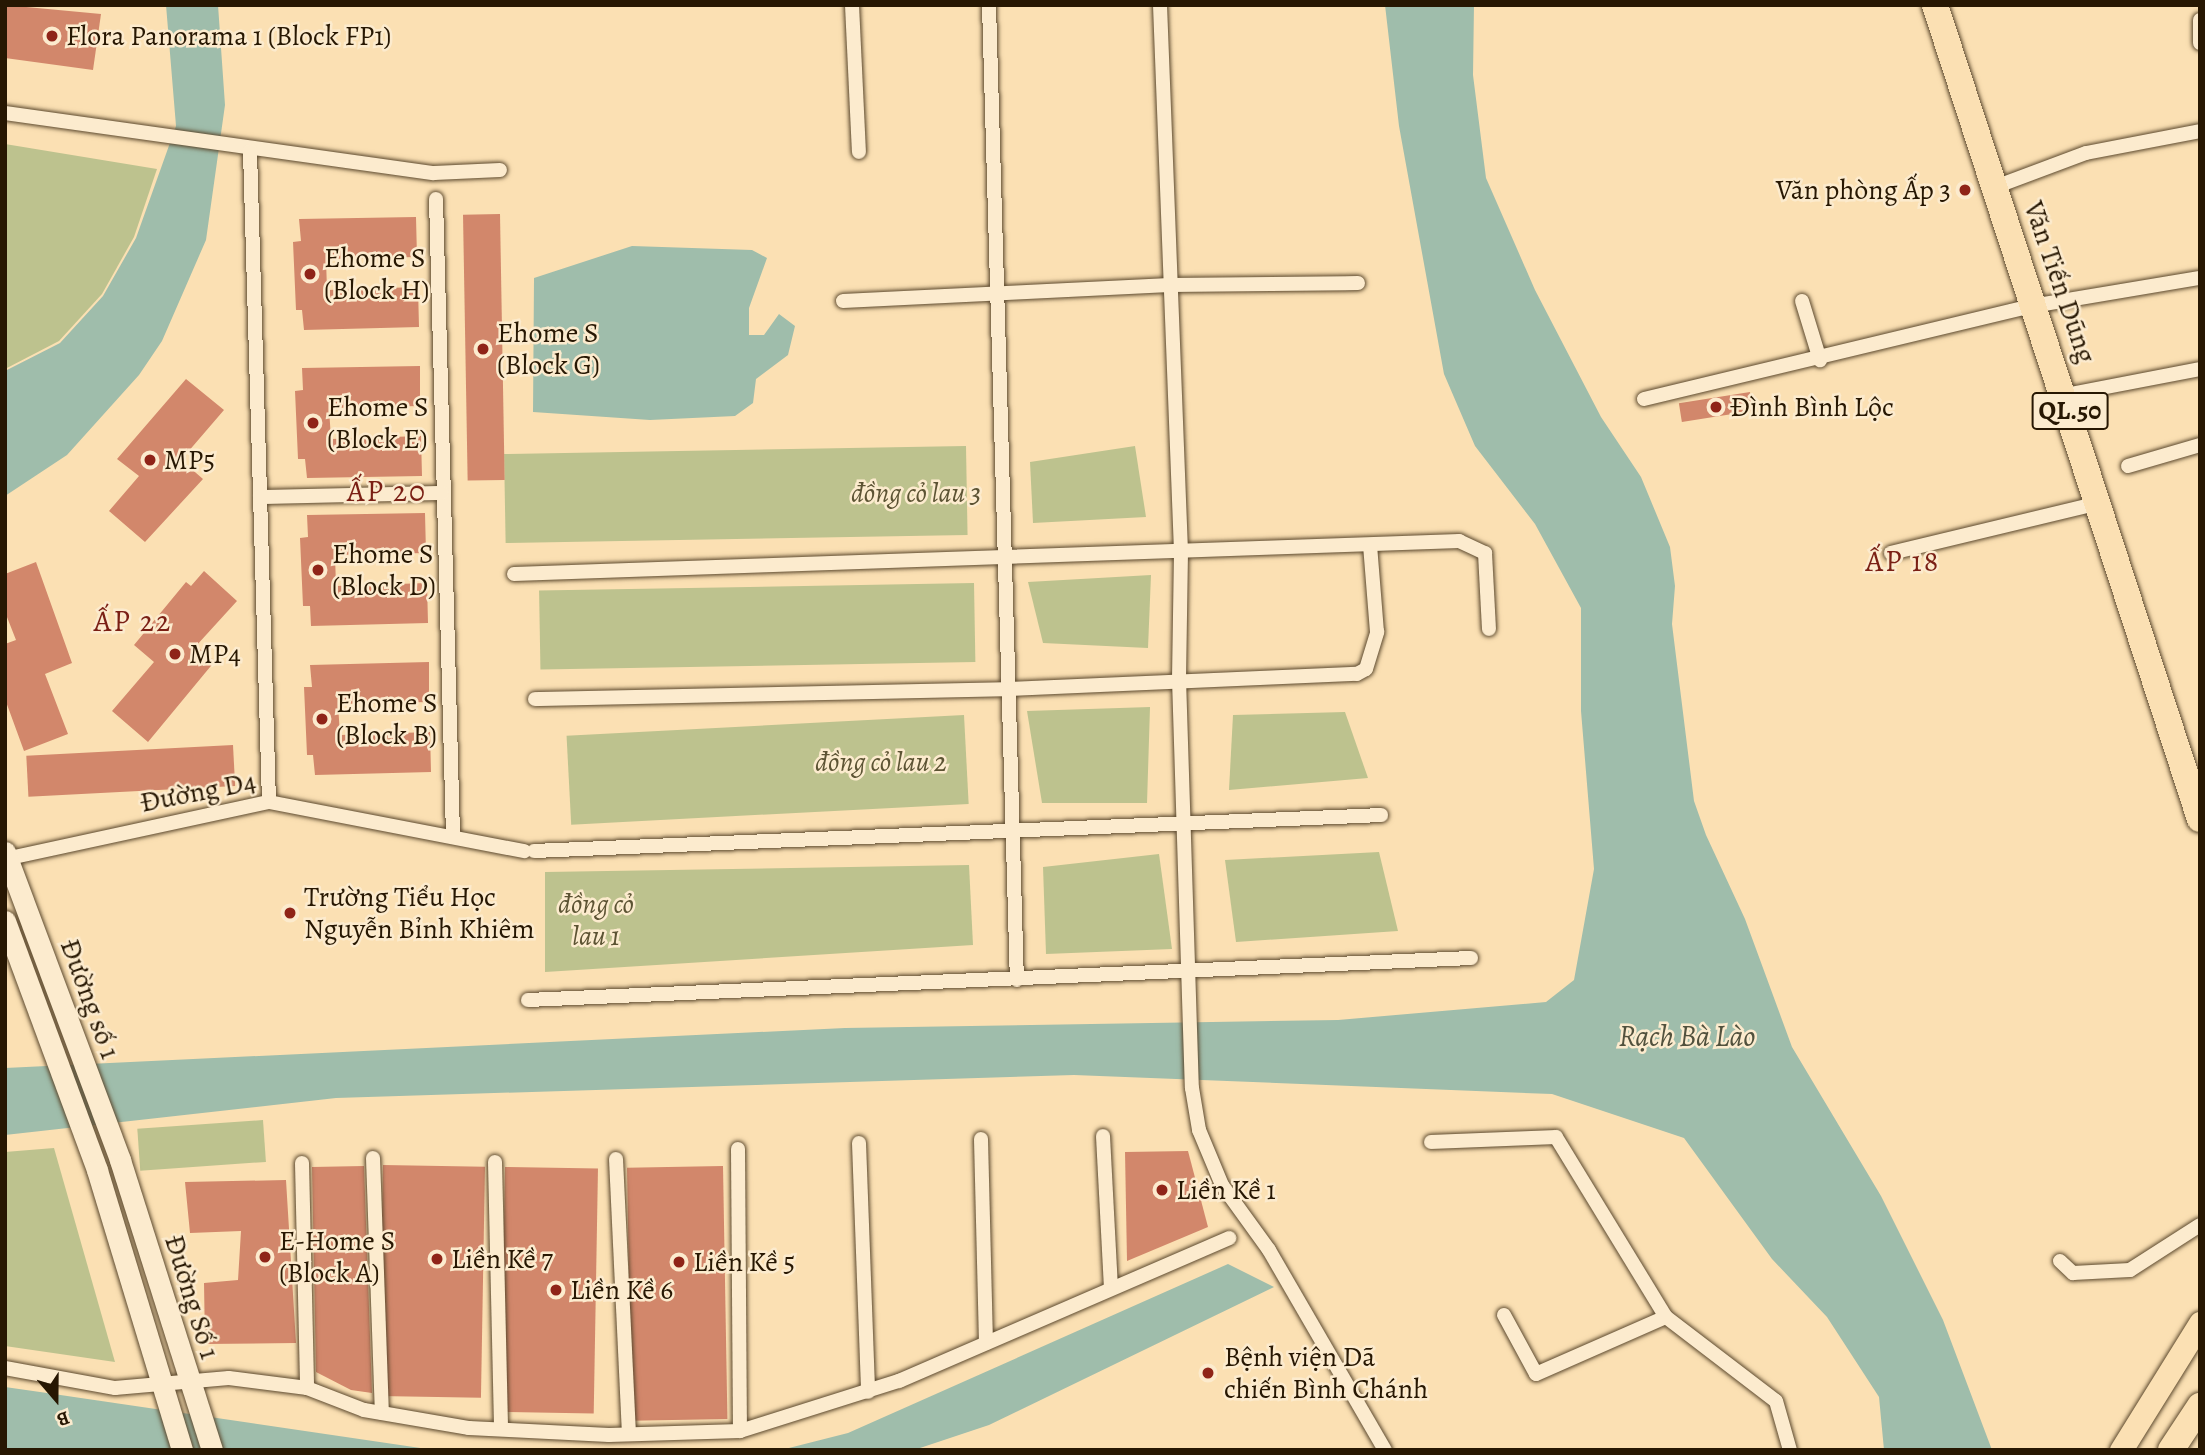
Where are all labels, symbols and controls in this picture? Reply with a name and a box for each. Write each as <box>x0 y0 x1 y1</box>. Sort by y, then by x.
place label: Flora Panorama 1 (Block FP1) <box>66 19 391 53</box>
marker: Flora Panorama 1 (Block FP1) <box>44 28 60 44</box>
place label: Văn phòng Ấp 3 <box>1776 173 1951 207</box>
marker: Văn phòng Ấp 3 <box>1957 182 1973 198</box>
street label: Văn Tiến Dũng <box>2017 197 2103 367</box>
place label: Ehome S (Block H) <box>324 241 429 307</box>
marker: Ehome S (Block H) <box>302 266 318 282</box>
place label: Ehome S (Block G) <box>497 316 600 382</box>
marker: Ehome S (Block G) <box>475 341 491 357</box>
road number: QL.50 <box>2032 388 2108 434</box>
place label: Ehome S (Block E) <box>327 390 429 456</box>
place label: Đình Bình Lộc <box>1730 390 1894 424</box>
marker: Đình Bình Lộc <box>1708 399 1724 415</box>
marker: Ehome S (Block E) <box>305 415 321 431</box>
place label: MP5 <box>164 443 215 477</box>
marker: MP5 <box>142 452 158 468</box>
district label: ẤP 20 <box>348 473 426 509</box>
park label: đồng cỏ lau 3 <box>851 476 981 510</box>
place label: Ehome S (Block D) <box>332 537 436 603</box>
district label: ẤP 18 <box>1866 543 1940 579</box>
marker: Ehome S (Block D) <box>310 562 326 578</box>
district label: ẤP 22 <box>94 603 172 639</box>
place label: MP4 <box>189 637 241 671</box>
marker: MP4 <box>167 646 183 662</box>
place label: Ehome S (Block B) <box>336 686 438 752</box>
marker: Ehome S (Block B) <box>314 711 330 727</box>
park label: đồng cỏ lau 2 <box>815 745 947 779</box>
street label: Đường D4 <box>137 764 259 820</box>
place label: Trường Tiểu Học Nguyễn Bỉnh Khiêm <box>304 880 535 946</box>
park label: đồng cỏ lau 1 <box>558 887 634 953</box>
marker: Trường Tiểu Học Nguyễn Bỉnh Khiêm <box>282 905 298 921</box>
street label: Đường số 1 <box>53 934 127 1064</box>
water label: Rạch Bà Lào <box>1619 1018 1755 1054</box>
place label: Liền Kề 1 <box>1176 1173 1276 1207</box>
marker: Liền Kề 1 <box>1154 1182 1170 1198</box>
place label: E-Home S (Block A) <box>279 1224 395 1290</box>
street label: Đường Số 1 <box>157 1231 227 1363</box>
place label: Liền Kề 7 <box>451 1242 553 1276</box>
place label: Liền Kề 5 <box>693 1245 795 1279</box>
marker: E-Home S (Block A) <box>257 1249 273 1265</box>
marker: Liền Kề 7 <box>429 1251 445 1267</box>
marker: Liền Kề 5 <box>671 1254 687 1270</box>
place label: Liền Kề 6 <box>570 1273 673 1307</box>
marker: Liền Kề 6 <box>548 1282 564 1298</box>
place label: Bệnh viện Dã chiến Bình Chánh <box>1224 1340 1428 1406</box>
marker: Bệnh viện Dã chiến Bình Chánh <box>1198 1363 1218 1383</box>
north arrow <box>21 1364 91 1434</box>
text: B <box>53 1404 73 1433</box>

